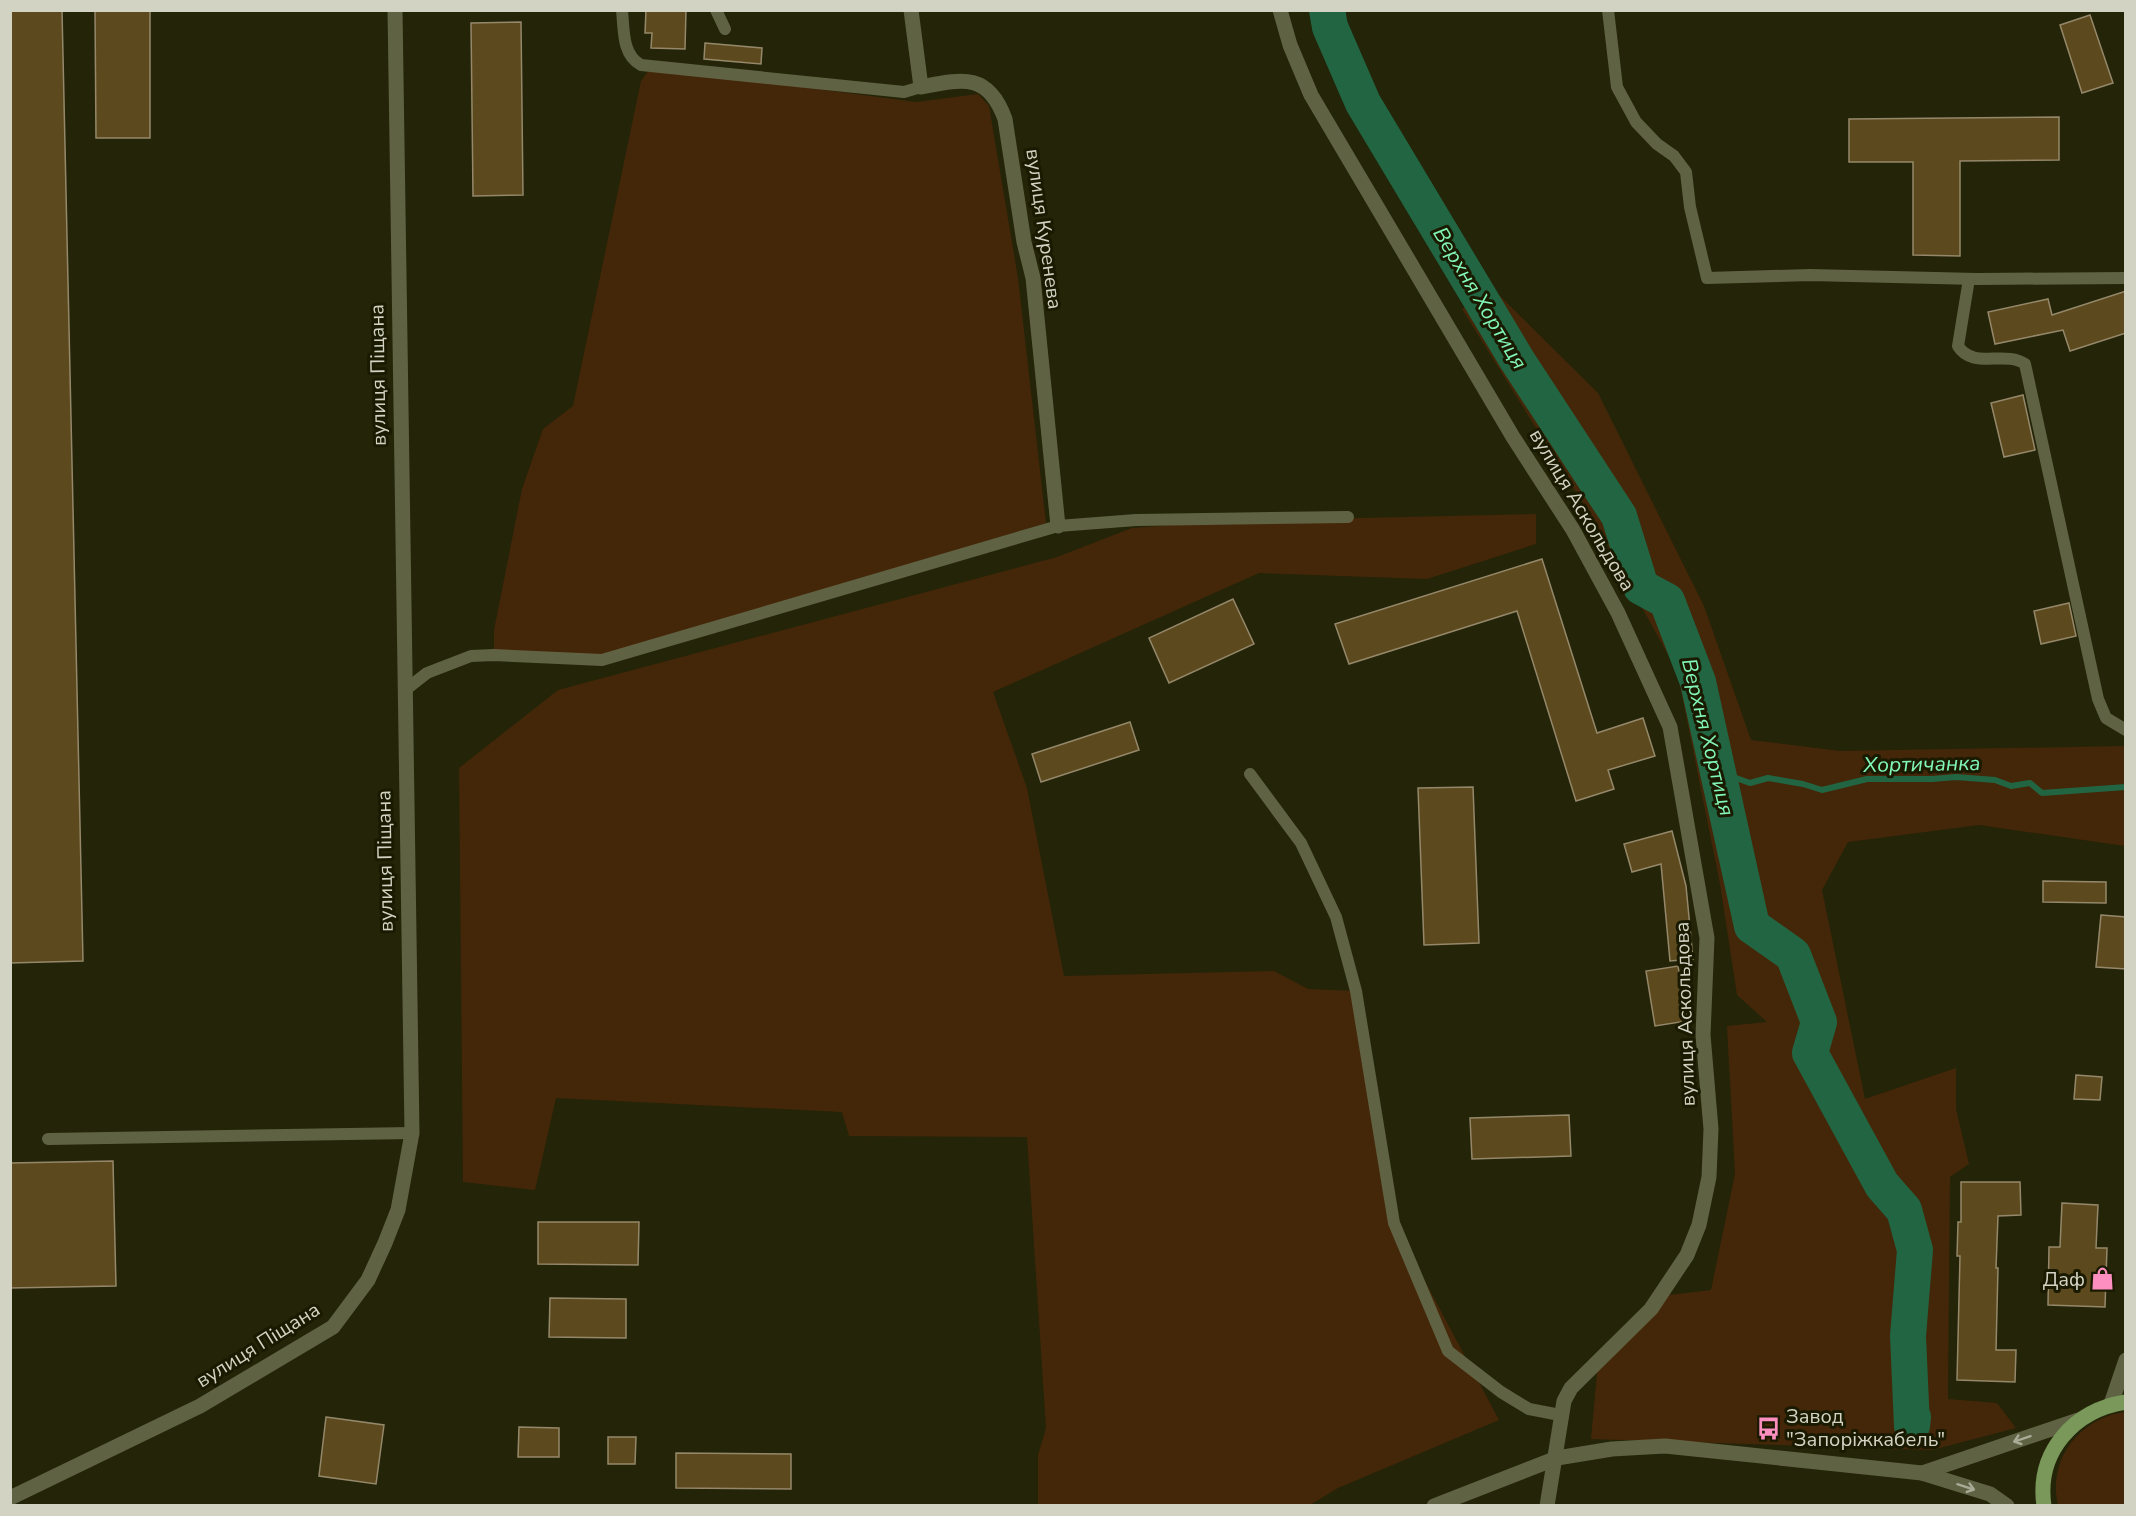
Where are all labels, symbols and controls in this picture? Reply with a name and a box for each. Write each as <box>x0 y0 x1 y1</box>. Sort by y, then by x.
street label: вулиця Куренева <box>1019 147 1069 311</box>
water label: Верхня Хортиця <box>1426 222 1534 374</box>
street label: вулиця Піщана <box>363 304 393 446</box>
street label: вулиця Аскольдова <box>1523 424 1641 596</box>
water label: Верхня Хортиця <box>1675 655 1741 819</box>
water label: Хортичанка <box>1862 749 1981 779</box>
street label: вулиця Піщана <box>370 790 400 932</box>
street label: вулиця Аскольдова <box>1668 921 1702 1107</box>
place label: Даф <box>2043 1266 2085 1293</box>
shop icon: Даф <box>2090 1266 2116 1292</box>
street label: вулиця Піщана <box>191 1296 325 1394</box>
place label: Завод "Запоріжкабель" <box>1786 1403 1945 1453</box>
bus stop icon: Завод "Запоріжкабель" <box>1755 1415 1781 1441</box>
one-way arrow <box>2013 1434 2032 1445</box>
one-way arrow <box>1956 1482 1975 1493</box>

